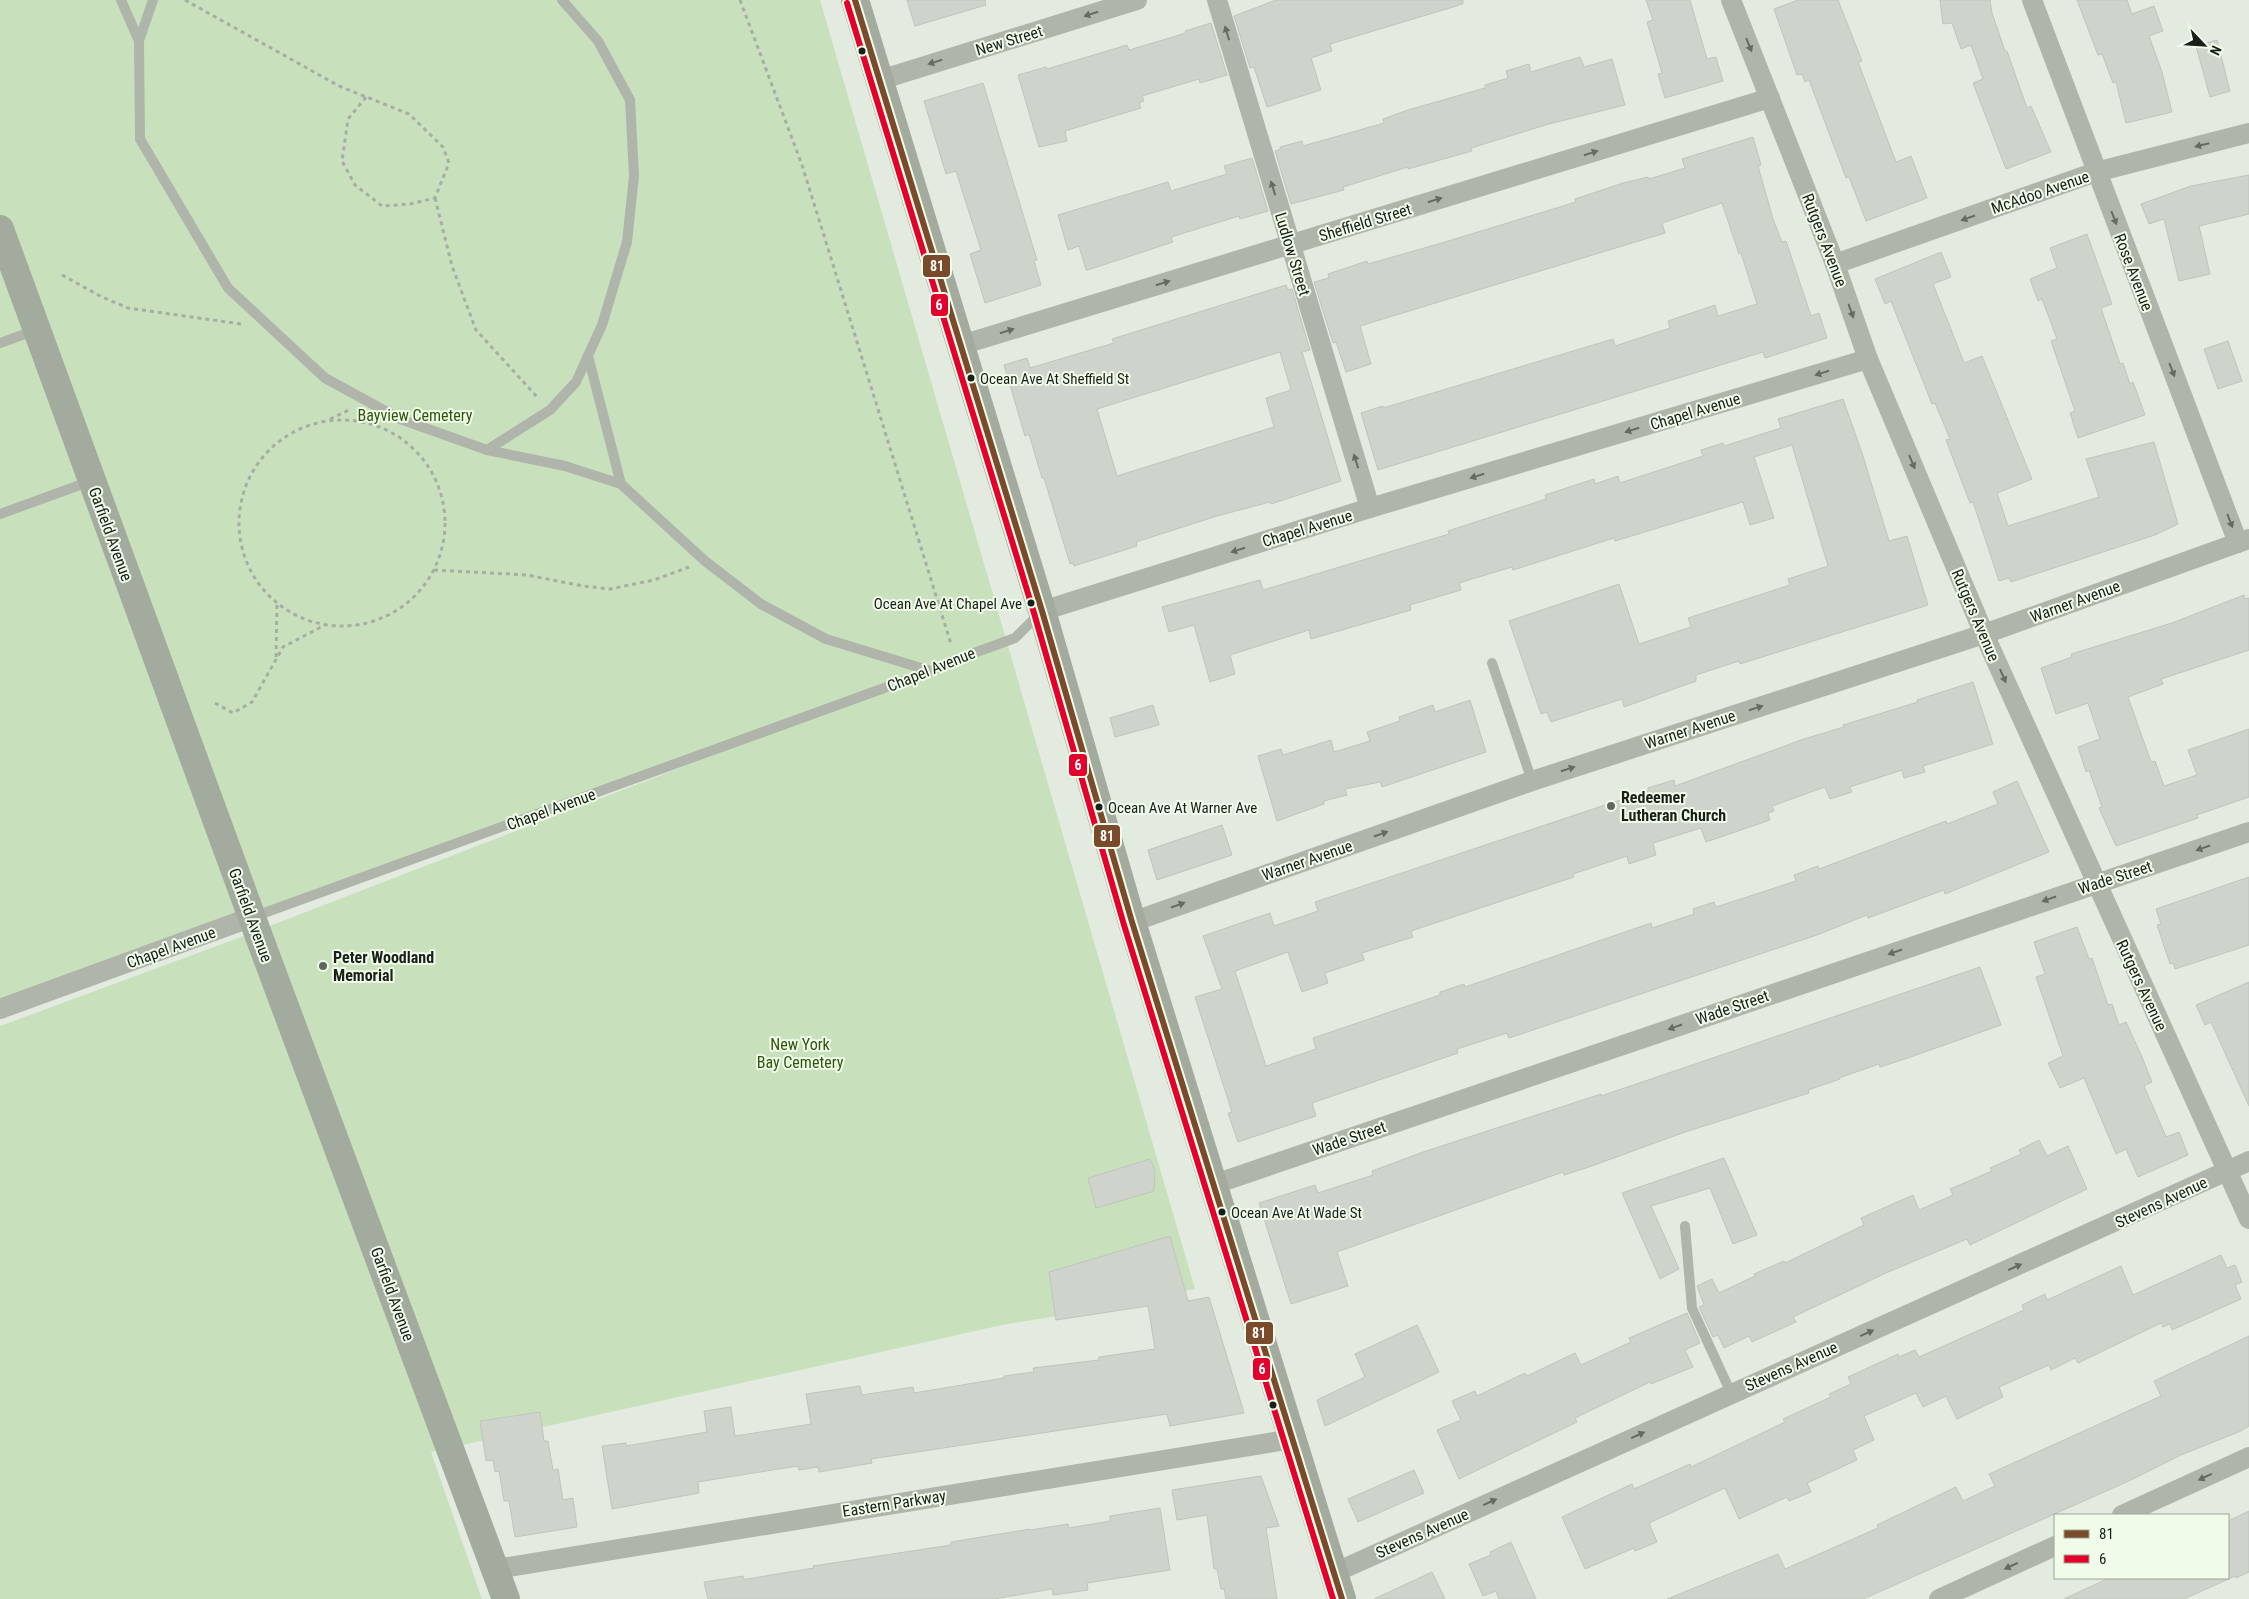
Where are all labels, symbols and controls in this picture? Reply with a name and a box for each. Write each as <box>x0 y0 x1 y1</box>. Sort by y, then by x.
one-way arrow <box>1083 11 1098 19</box>
north arrow <box>2179 20 2229 70</box>
street label: New Street <box>973 21 1045 60</box>
one-way arrow <box>1222 25 1230 40</box>
one-way arrow <box>1745 38 1753 53</box>
text: N <box>2207 43 2225 58</box>
unlabelled marker <box>857 46 867 56</box>
one-way arrow <box>928 59 943 67</box>
one-way arrow <box>2194 142 2209 150</box>
one-way arrow <box>1583 148 1598 156</box>
street label: McAdoo Avenue <box>1989 167 2092 218</box>
one-way arrow <box>1269 181 1277 196</box>
street label: Rutgers Avenue <box>1798 191 1851 289</box>
one-way arrow <box>1428 196 1443 204</box>
street label: Sheffield Street <box>1317 199 1414 246</box>
street label: Ludlow Street <box>1271 210 1314 298</box>
one-way arrow <box>2110 211 2118 226</box>
one-way arrow <box>1960 215 1975 222</box>
street label: Rose Avenue <box>2110 231 2157 313</box>
line badge: 81 <box>922 254 951 278</box>
text: 81 <box>930 258 944 274</box>
one-way arrow <box>1155 279 1170 287</box>
line badge: 6 <box>930 293 949 317</box>
text: 6 <box>935 297 943 313</box>
one-way arrow <box>1848 304 1855 319</box>
one-way arrow <box>1000 326 1015 334</box>
one-way arrow <box>2168 363 2176 378</box>
place label: Ocean Ave At Sheffield St <box>980 370 1129 388</box>
one-way arrow <box>1814 370 1829 378</box>
marker: Ocean Ave At Sheffield St <box>966 373 976 383</box>
street label: Chapel Avenue <box>1648 389 1743 434</box>
park label: Bayview Cemetery <box>357 406 473 425</box>
one-way arrow <box>1625 426 1640 434</box>
one-way arrow <box>1351 454 1359 469</box>
one-way arrow <box>1908 455 1916 469</box>
one-way arrow <box>1469 473 1484 481</box>
street label: Garfield Avenue <box>85 485 136 584</box>
street label: Chapel Avenue <box>1260 506 1355 551</box>
one-way arrow <box>2227 514 2234 529</box>
one-way arrow <box>1230 546 1245 554</box>
street label: Rutgers Avenue <box>1948 566 2003 664</box>
street label: Warner Avenue <box>2028 576 2123 627</box>
place label: Ocean Ave At Chapel Ave <box>874 595 1022 613</box>
marker: Ocean Ave At Chapel Ave <box>1026 598 1036 608</box>
street label: Chapel Avenue <box>884 643 978 696</box>
one-way arrow <box>1999 669 2007 683</box>
one-way arrow <box>1748 704 1763 711</box>
street label: Warner Avenue <box>1642 706 1738 753</box>
line badge: 6 <box>1068 753 1088 777</box>
text: 6 <box>1074 757 1082 773</box>
one-way arrow <box>1561 765 1576 773</box>
street label: Chapel Avenue <box>504 785 598 834</box>
place label: Redeemer Lutheran Church <box>1621 788 1726 825</box>
place label: Ocean Ave At Warner Ave <box>1108 799 1257 817</box>
marker: Redeemer Lutheran Church <box>1605 800 1617 812</box>
marker: Ocean Ave At Warner Ave <box>1094 802 1104 812</box>
line badge: 81 <box>1093 824 1121 848</box>
text: 81 <box>1100 828 1114 844</box>
one-way arrow <box>1374 830 1389 837</box>
street label: Warner Avenue <box>1259 836 1355 885</box>
one-way arrow <box>2195 844 2210 852</box>
street label: Wade Street <box>2076 857 2155 898</box>
street label: Garfield Avenue <box>225 866 276 965</box>
one-way arrow <box>2041 896 2056 903</box>
one-way arrow <box>1171 901 1186 908</box>
street label: Chapel Avenue <box>124 923 218 972</box>
street label: Rutgers Avenue <box>2112 937 2171 1034</box>
place label: Peter Woodland Memorial <box>333 948 434 985</box>
one-way arrow <box>1887 948 1902 956</box>
marker: Peter Woodland Memorial <box>317 960 329 972</box>
street label: Wade Street <box>1693 986 1772 1029</box>
one-way arrow <box>1667 1023 1682 1031</box>
park label: New York Bay Cemetery <box>757 1035 844 1072</box>
street label: Wade Street <box>1310 1117 1389 1160</box>
street label: Stevens Avenue <box>2112 1173 2210 1232</box>
place label: Ocean Ave At Wade St <box>1231 1204 1362 1222</box>
marker: Ocean Ave At Wade St <box>1217 1207 1227 1217</box>
street label: Garfield Avenue <box>367 1245 418 1344</box>
one-way arrow <box>2008 1263 2022 1271</box>
line badge: 81 <box>1245 1321 1274 1345</box>
text: 81 <box>1252 1325 1266 1341</box>
one-way arrow <box>1860 1329 1874 1337</box>
street label: Stevens Avenue <box>1742 1338 1840 1395</box>
line badge: 6 <box>1252 1357 1271 1381</box>
text: 6 <box>1258 1361 1266 1377</box>
unlabelled marker <box>1268 1400 1278 1410</box>
one-way arrow <box>1631 1431 1645 1439</box>
one-way arrow <box>2198 1474 2212 1482</box>
street label: Eastern Parkway <box>841 1486 948 1521</box>
one-way arrow <box>1483 1498 1497 1506</box>
street label: Stevens Avenue <box>1373 1505 1471 1562</box>
legend <box>2054 1514 2229 1579</box>
text: 81 <box>2099 1525 2114 1543</box>
text: 6 <box>2099 1550 2106 1568</box>
one-way arrow <box>2004 1562 2018 1570</box>

